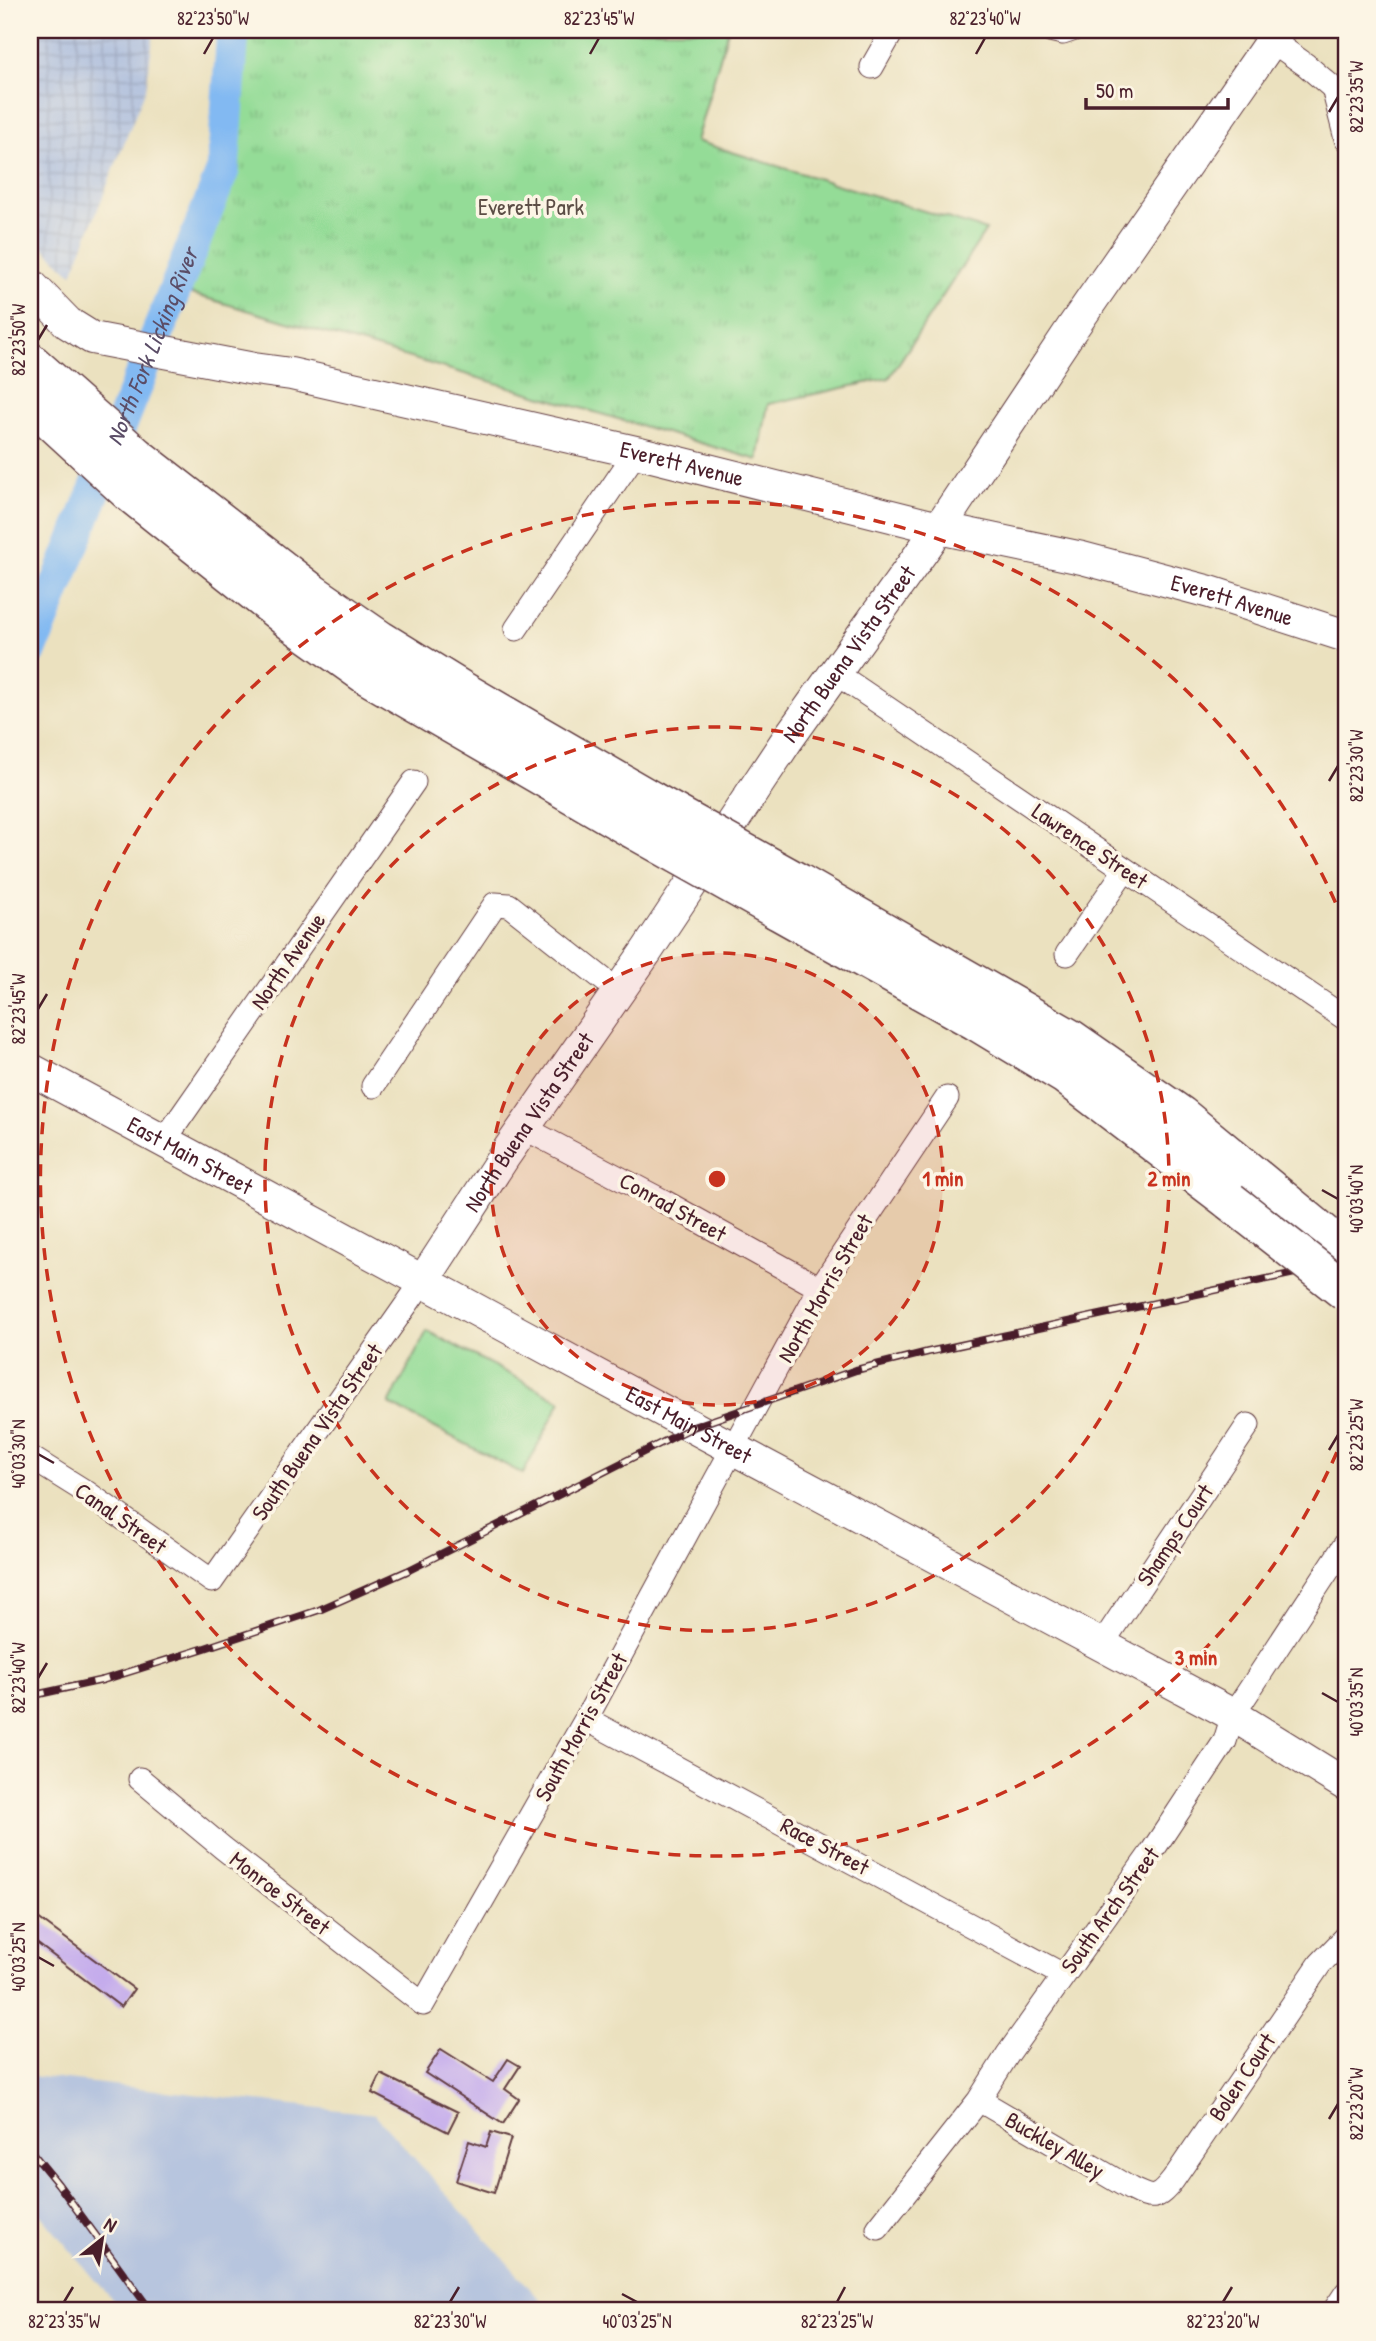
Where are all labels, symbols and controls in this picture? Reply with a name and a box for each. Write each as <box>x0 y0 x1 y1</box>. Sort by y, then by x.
text: 82°23'50"W <box>177 6 249 31</box>
text: 82°23'45"W <box>564 6 634 31</box>
text: 82°23'40"W <box>949 6 1021 31</box>
text: 82°23'35"W <box>1344 61 1369 133</box>
scale bar <box>1086 66 1227 110</box>
text: 50 m <box>1096 76 1133 105</box>
park label: Everett Park <box>478 191 585 222</box>
water label: North Fork Licking River <box>98 240 206 450</box>
text: 82°23'50"W <box>6 304 31 376</box>
street label: Everett Avenue <box>617 433 747 493</box>
street label: North Buena Vista Street <box>774 558 923 748</box>
street label: Everett Avenue <box>1168 566 1297 633</box>
text: 82°23'30"W <box>1344 730 1369 802</box>
street label: Lawrence Street <box>1026 795 1155 896</box>
street label: North Avenue <box>243 906 332 1015</box>
text: 82°23'45"W <box>6 974 31 1044</box>
street label: North Buena Vista Street <box>456 1025 601 1217</box>
street label: East Main Street <box>122 1109 260 1202</box>
street label: Conrad Street <box>614 1164 733 1249</box>
text: 1 min <box>923 1164 963 1193</box>
text: 2 min <box>1147 1164 1191 1193</box>
text: 40°03'40"N <box>1344 1165 1369 1233</box>
centre of rings <box>705 1167 729 1191</box>
street label: North Morris Street <box>769 1207 880 1368</box>
street label: South Buena Vista Street <box>244 1336 390 1526</box>
street label: East Main Street <box>621 1378 759 1471</box>
text: 82°23'25"W <box>1344 1399 1369 1471</box>
text: 40°03'30"N <box>6 1419 31 1489</box>
street label: Canal Street <box>69 1474 174 1561</box>
street label: Shamps Court <box>1129 1477 1221 1592</box>
text: 82°23'40"W <box>6 1642 31 1714</box>
text: 3 min <box>1175 1643 1217 1672</box>
street label: South Morris Street <box>527 1646 635 1807</box>
text: 40°03'35"N <box>1344 1668 1369 1736</box>
street label: Race Street <box>775 1809 876 1882</box>
street label: South Arch Street <box>1053 1839 1167 1979</box>
street label: Monroe Street <box>224 1844 338 1942</box>
text: 40°03'25"N <box>6 1922 31 1992</box>
street label: Bolen Court <box>1201 2026 1283 2127</box>
text: 82°23'20"W <box>1344 2068 1369 2140</box>
street label: Buckley Alley <box>1000 2104 1111 2186</box>
north arrow <box>66 2204 136 2274</box>
text: N <box>100 2210 121 2238</box>
text: 82°23'35"W <box>28 2309 100 2334</box>
text: 82°23'30"W <box>414 2309 486 2334</box>
text: 40°03'25"N <box>602 2309 672 2334</box>
text: 82°23'25"W <box>801 2309 873 2334</box>
text: 82°23'20"W <box>1187 2309 1259 2334</box>

